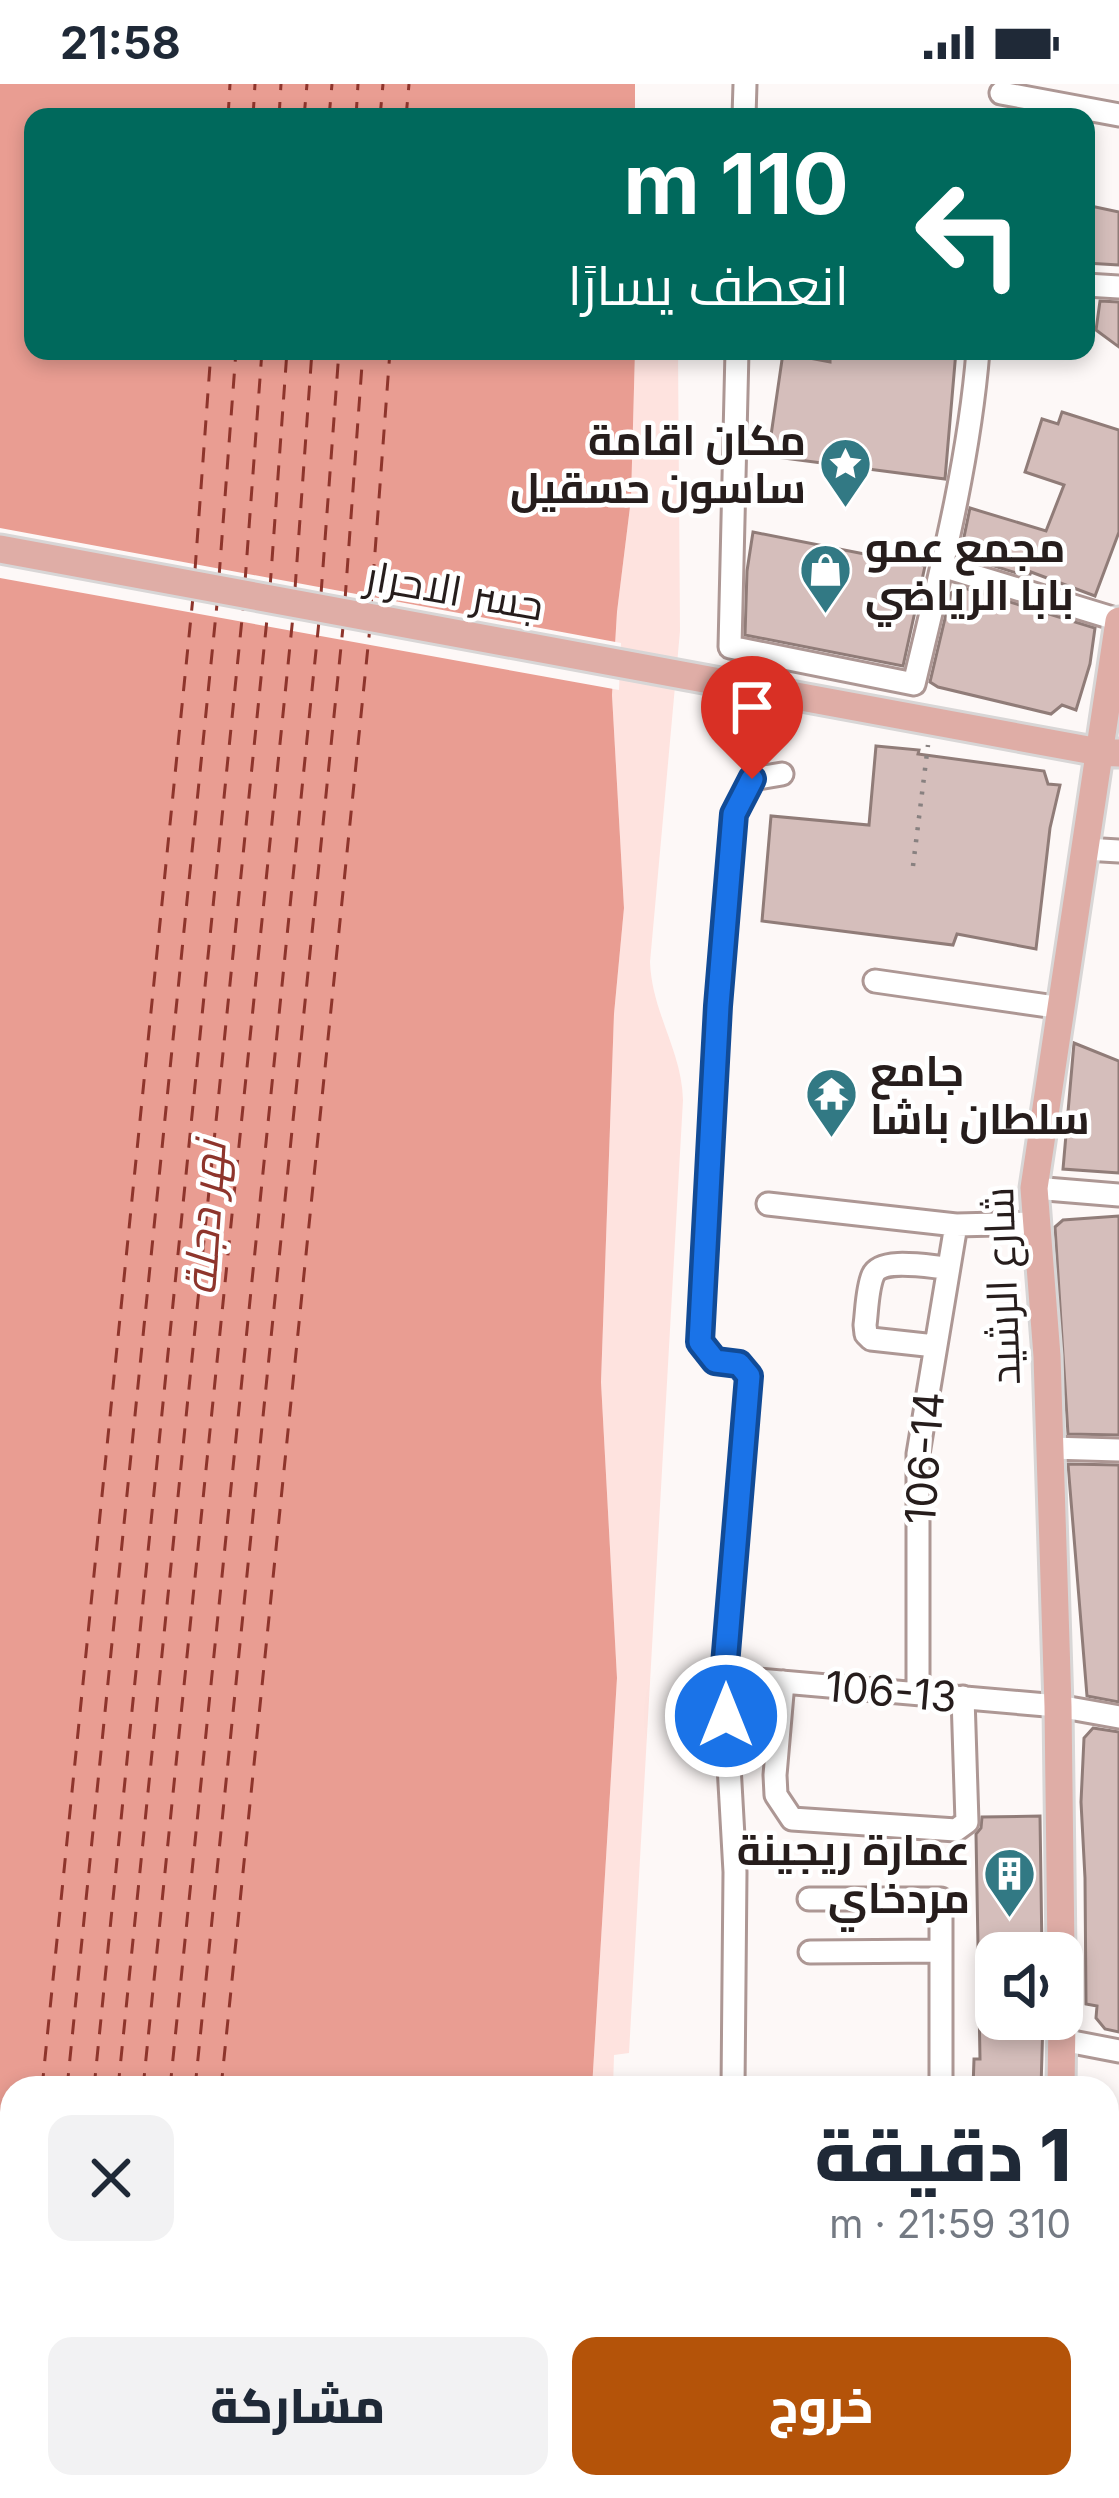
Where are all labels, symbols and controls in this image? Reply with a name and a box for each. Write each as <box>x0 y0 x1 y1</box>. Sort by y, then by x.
text: 21:58 <box>60 15 181 70</box>
text: 110 m <box>623 133 849 234</box>
icon: left <box>891 156 1047 312</box>
text: انعطف يسارًا <box>568 253 849 318</box>
place label: مكان اقامة ساسون حسقيل <box>510 414 806 514</box>
place icon: مكان اقامة ساسون حسقيل <box>817 435 873 509</box>
place label: مجمع عمو بابا الرياضي <box>865 521 1074 627</box>
shop icon: مجمع عمو بابا الرياضي <box>798 542 854 616</box>
street label: جسر الاحرار <box>360 549 548 631</box>
pin <box>701 656 803 779</box>
icon: arrive <box>719 674 785 740</box>
place label: جامع سلطان باشا <box>870 1045 1090 1144</box>
temple icon: جامع سلطان باشا <box>803 1066 859 1140</box>
water label: نهر دجلة <box>171 1134 238 1297</box>
street label: شارع الرشيد <box>972 1186 1033 1386</box>
street label: 106-14 <box>894 1390 954 1526</box>
position arrow <box>663 1653 789 1779</box>
street label: 106-13 <box>823 1660 959 1722</box>
place label: عمارة ريجينة مردخاي <box>737 1824 970 1932</box>
building icon: عمارة ريجينة مردخاي <box>981 1845 1037 1919</box>
map controls <box>975 1932 1083 2040</box>
button: sound <box>975 1932 1083 2040</box>
text: 1 دقيقة <box>814 2111 1071 2198</box>
button: close <box>48 2115 174 2241</box>
text: 310 m · 21:59 <box>829 2200 1071 2247</box>
button: مشاركة <box>48 2337 548 2475</box>
button: خروج <box>572 2337 1071 2475</box>

